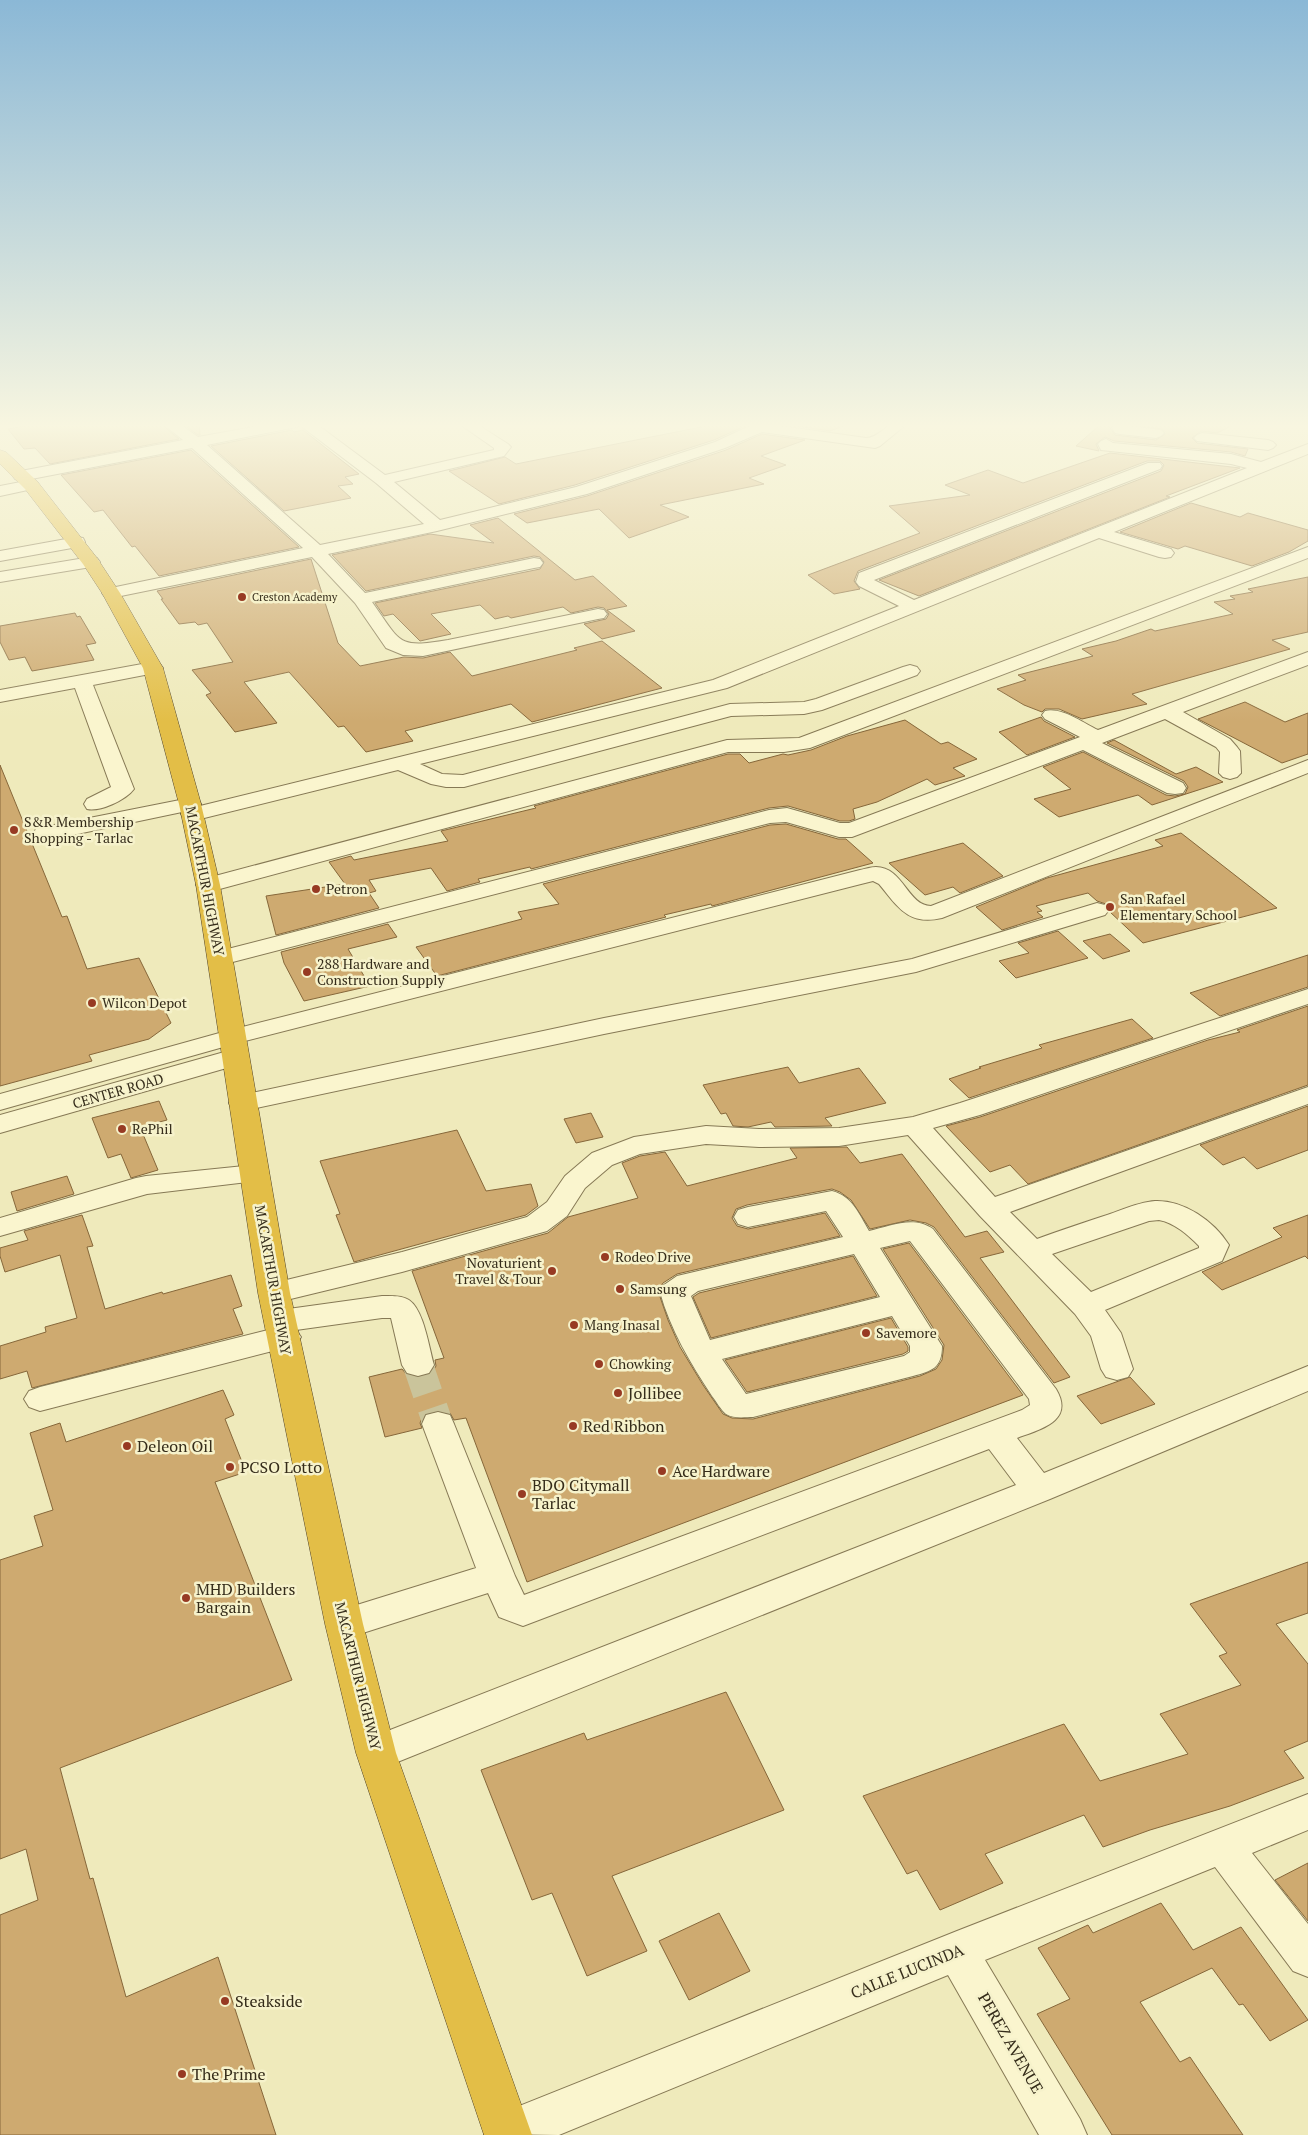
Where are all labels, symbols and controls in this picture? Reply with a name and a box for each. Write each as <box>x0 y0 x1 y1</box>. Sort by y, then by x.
place label: Creston Academy <box>252 590 338 604</box>
marker: Creston Academy <box>236 591 248 603</box>
street label: MACARTHUR HIGHWAY <box>182 804 230 958</box>
place label: S&R Membership Shopping - Tarlac <box>24 812 134 847</box>
marker: S&R Membership Shopping - Tarlac <box>8 824 20 836</box>
place label: Petron <box>326 879 368 898</box>
marker: Petron <box>310 883 322 895</box>
place label: San Rafael Elementary School <box>1120 889 1237 924</box>
marker: San Rafael Elementary School <box>1104 901 1116 913</box>
place label: 288 Hardware and Construction Supply <box>317 954 445 989</box>
marker: 288 Hardware and Construction Supply <box>301 966 313 978</box>
place label: Wilcon Depot <box>102 993 188 1012</box>
marker: Wilcon Depot <box>86 997 98 1009</box>
street label: CENTER ROAD <box>70 1068 166 1113</box>
place label: RePhil <box>132 1119 173 1138</box>
marker: RePhil <box>116 1123 128 1135</box>
street label: MACARTHUR HIGHWAY <box>251 1203 296 1357</box>
place label: Rodeo Drive <box>615 1247 691 1266</box>
marker: Rodeo Drive <box>599 1251 611 1263</box>
place label: Novaturient Travel & Tour <box>455 1253 543 1288</box>
marker: Novaturient Travel & Tour <box>546 1265 558 1277</box>
place label: Samsung <box>630 1279 687 1298</box>
marker: Samsung <box>614 1283 626 1295</box>
place label: Mang Inasal <box>584 1315 660 1334</box>
marker: Mang Inasal <box>568 1319 580 1331</box>
place label: Savemore <box>876 1323 937 1342</box>
marker: Savemore <box>860 1327 872 1339</box>
place label: Chowking <box>609 1354 672 1373</box>
marker: Chowking <box>593 1358 605 1370</box>
place label: Jollibee <box>628 1382 682 1404</box>
marker: Jollibee <box>612 1387 624 1399</box>
place label: Red Ribbon <box>583 1415 665 1437</box>
marker: Red Ribbon <box>567 1420 579 1432</box>
place label: Deleon Oil <box>137 1435 213 1457</box>
marker: Deleon Oil <box>121 1440 133 1452</box>
place label: PCSO Lotto <box>240 1456 322 1478</box>
place label: Ace Hardware <box>672 1460 770 1482</box>
marker: PCSO Lotto <box>224 1461 236 1473</box>
marker: Ace Hardware <box>656 1465 668 1477</box>
place label: BDO Citymall Tarlac <box>532 1474 630 1514</box>
marker: BDO Citymall Tarlac <box>516 1488 528 1500</box>
place label: MHD Builders Bargain <box>196 1578 295 1618</box>
marker: MHD Builders Bargain <box>180 1592 192 1604</box>
street label: MACARTHUR HIGHWAY <box>331 1600 386 1753</box>
street label: CALLE LUCINDA <box>847 1938 967 2004</box>
street label: PEREZ AVENUE <box>973 1989 1049 2097</box>
place label: Steakside <box>235 1990 303 2012</box>
marker: Steakside <box>219 1995 231 2007</box>
place label: The Prime <box>192 2063 266 2085</box>
marker: The Prime <box>176 2068 188 2080</box>

